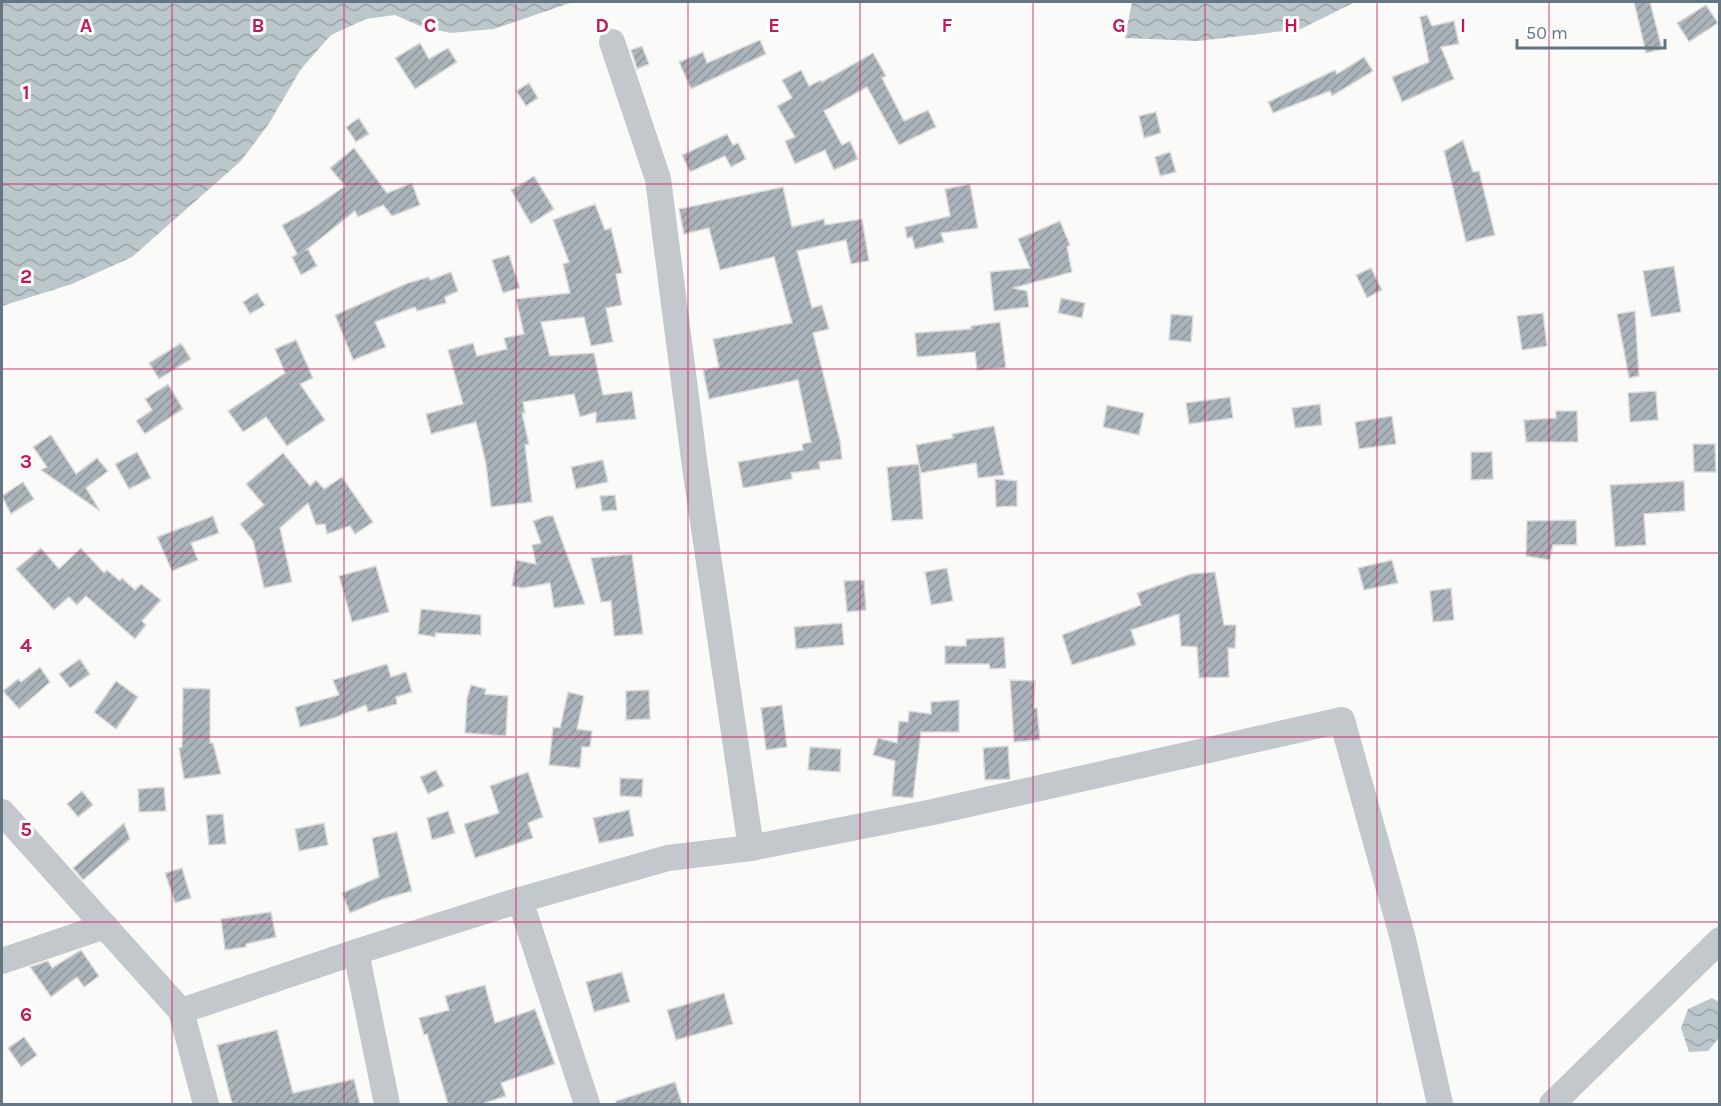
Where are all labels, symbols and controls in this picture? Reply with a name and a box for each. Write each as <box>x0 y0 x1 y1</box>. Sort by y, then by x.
scale bar <box>1517 12 1666 50</box>
text: A <box>80 14 93 37</box>
text: B <box>252 14 264 37</box>
text: C <box>424 14 436 37</box>
text: D <box>595 14 609 37</box>
text: E <box>768 14 780 37</box>
text: F <box>942 14 953 37</box>
text: G <box>1112 14 1126 37</box>
text: H <box>1284 14 1298 37</box>
text: I <box>1460 14 1466 37</box>
text: 50 m <box>1526 22 1568 44</box>
text: 1 <box>22 81 30 104</box>
text: 2 <box>20 265 32 288</box>
text: 3 <box>20 450 32 473</box>
text: 4 <box>20 634 32 657</box>
text: 5 <box>20 818 32 841</box>
text: 6 <box>20 1003 32 1026</box>

